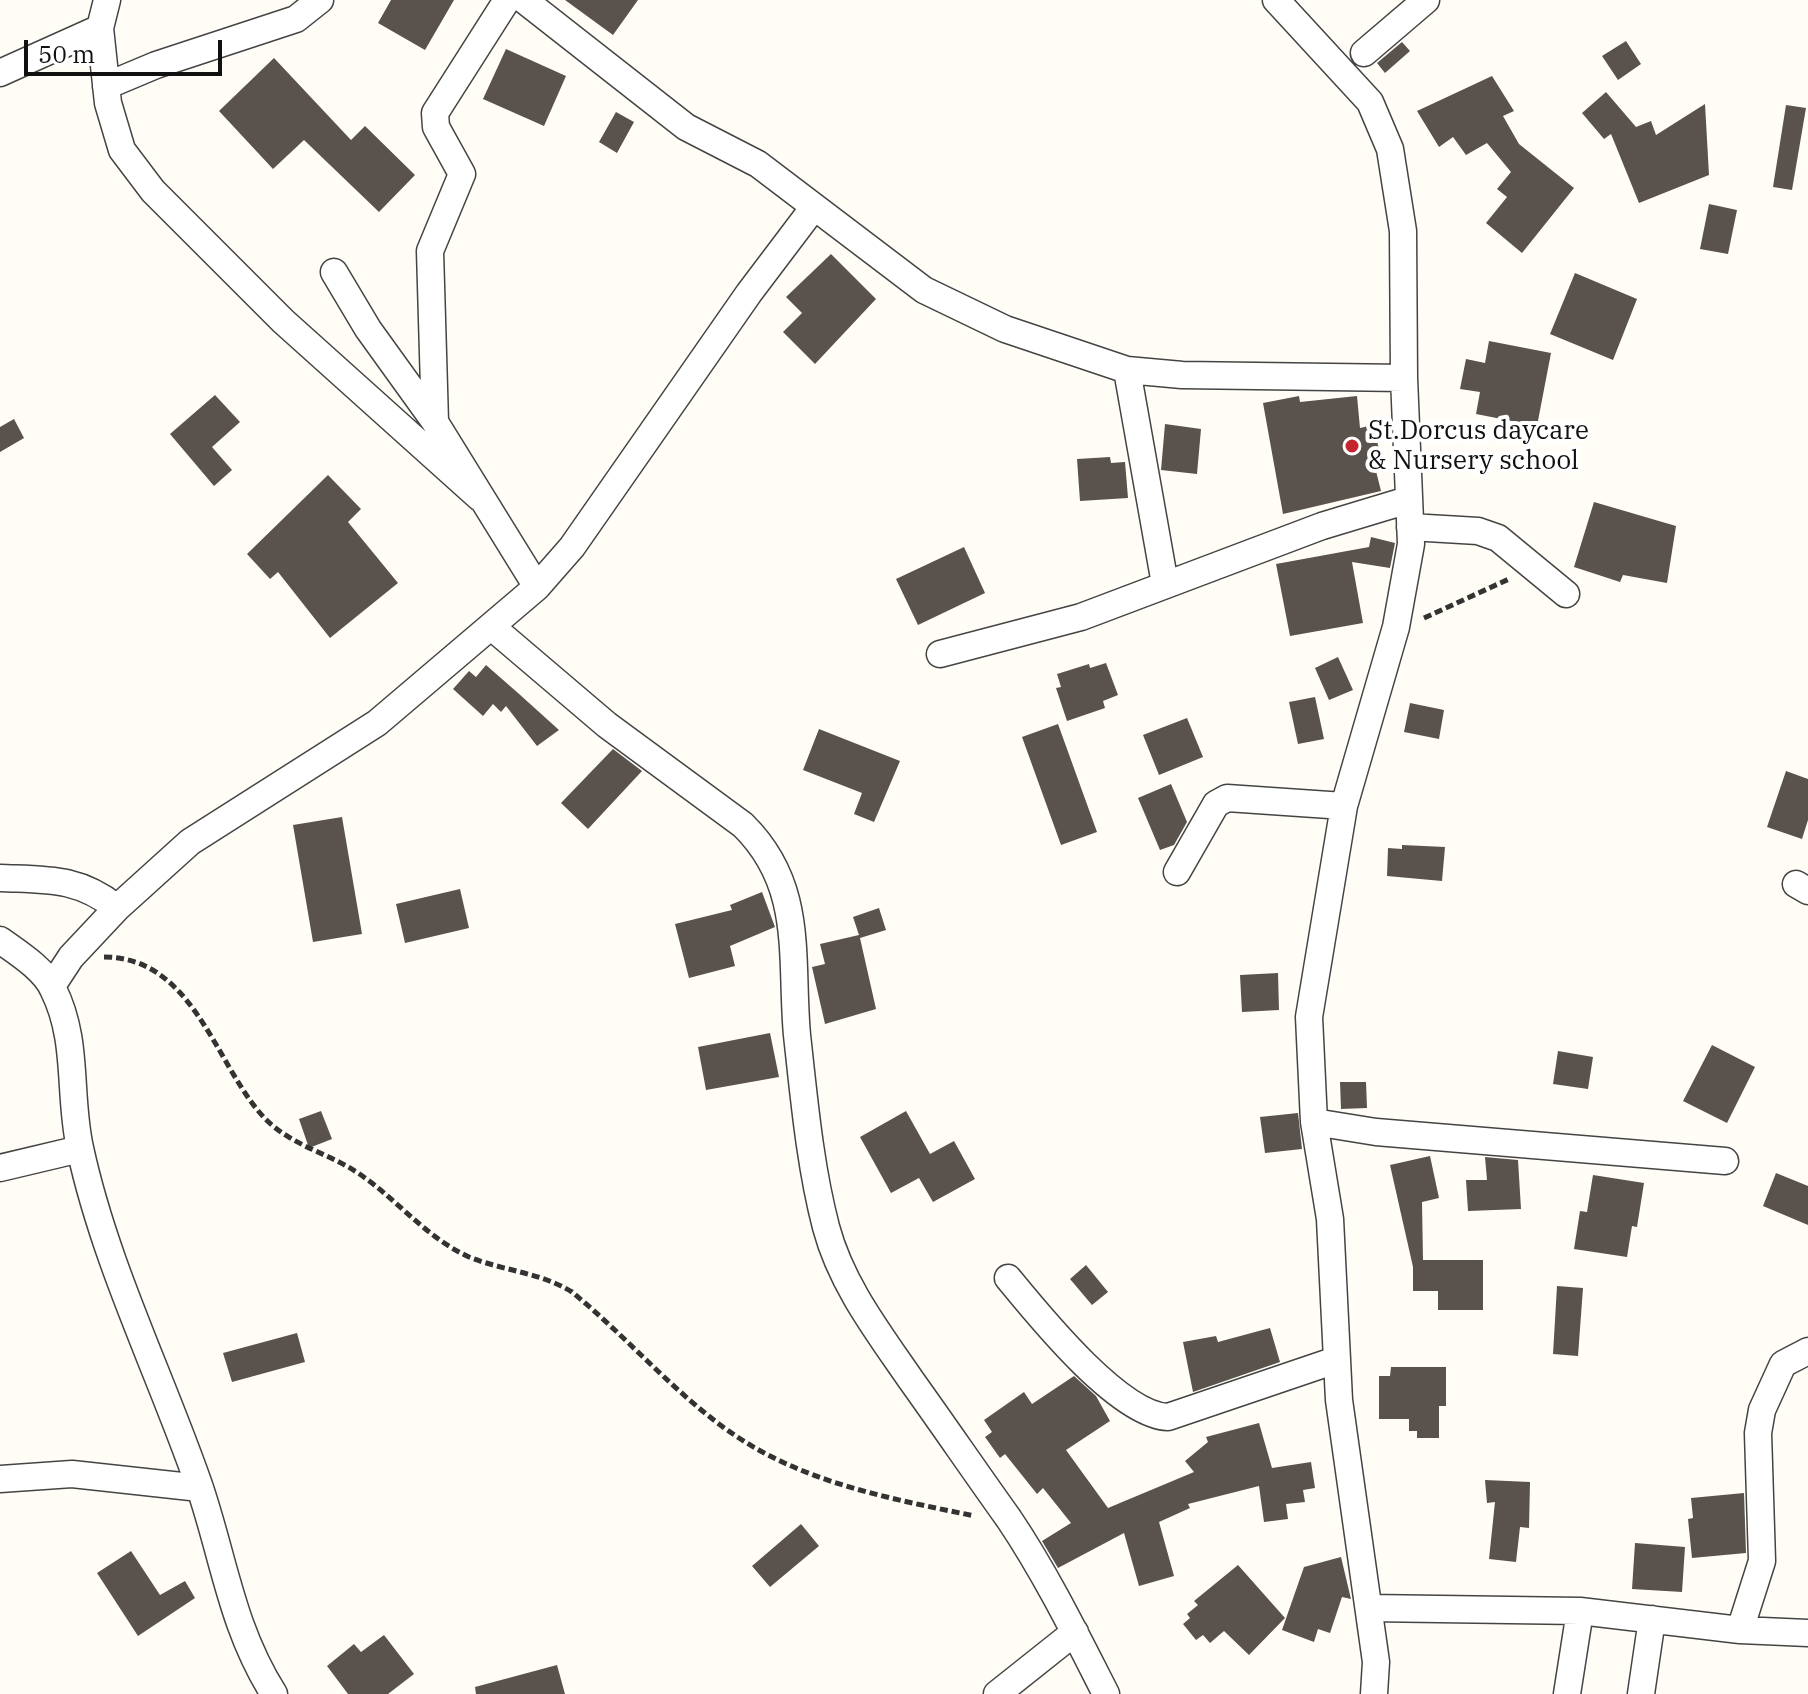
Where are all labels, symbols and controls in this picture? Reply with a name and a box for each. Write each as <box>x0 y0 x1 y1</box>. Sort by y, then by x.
scale bar <box>28 24 226 74</box>
text: 50 m <box>38 38 95 70</box>
place label: St.Dorcus daycare & Nursery school <box>1368 415 1589 476</box>
marker: St.Dorcus daycare & Nursery school <box>1343 437 1361 455</box>

